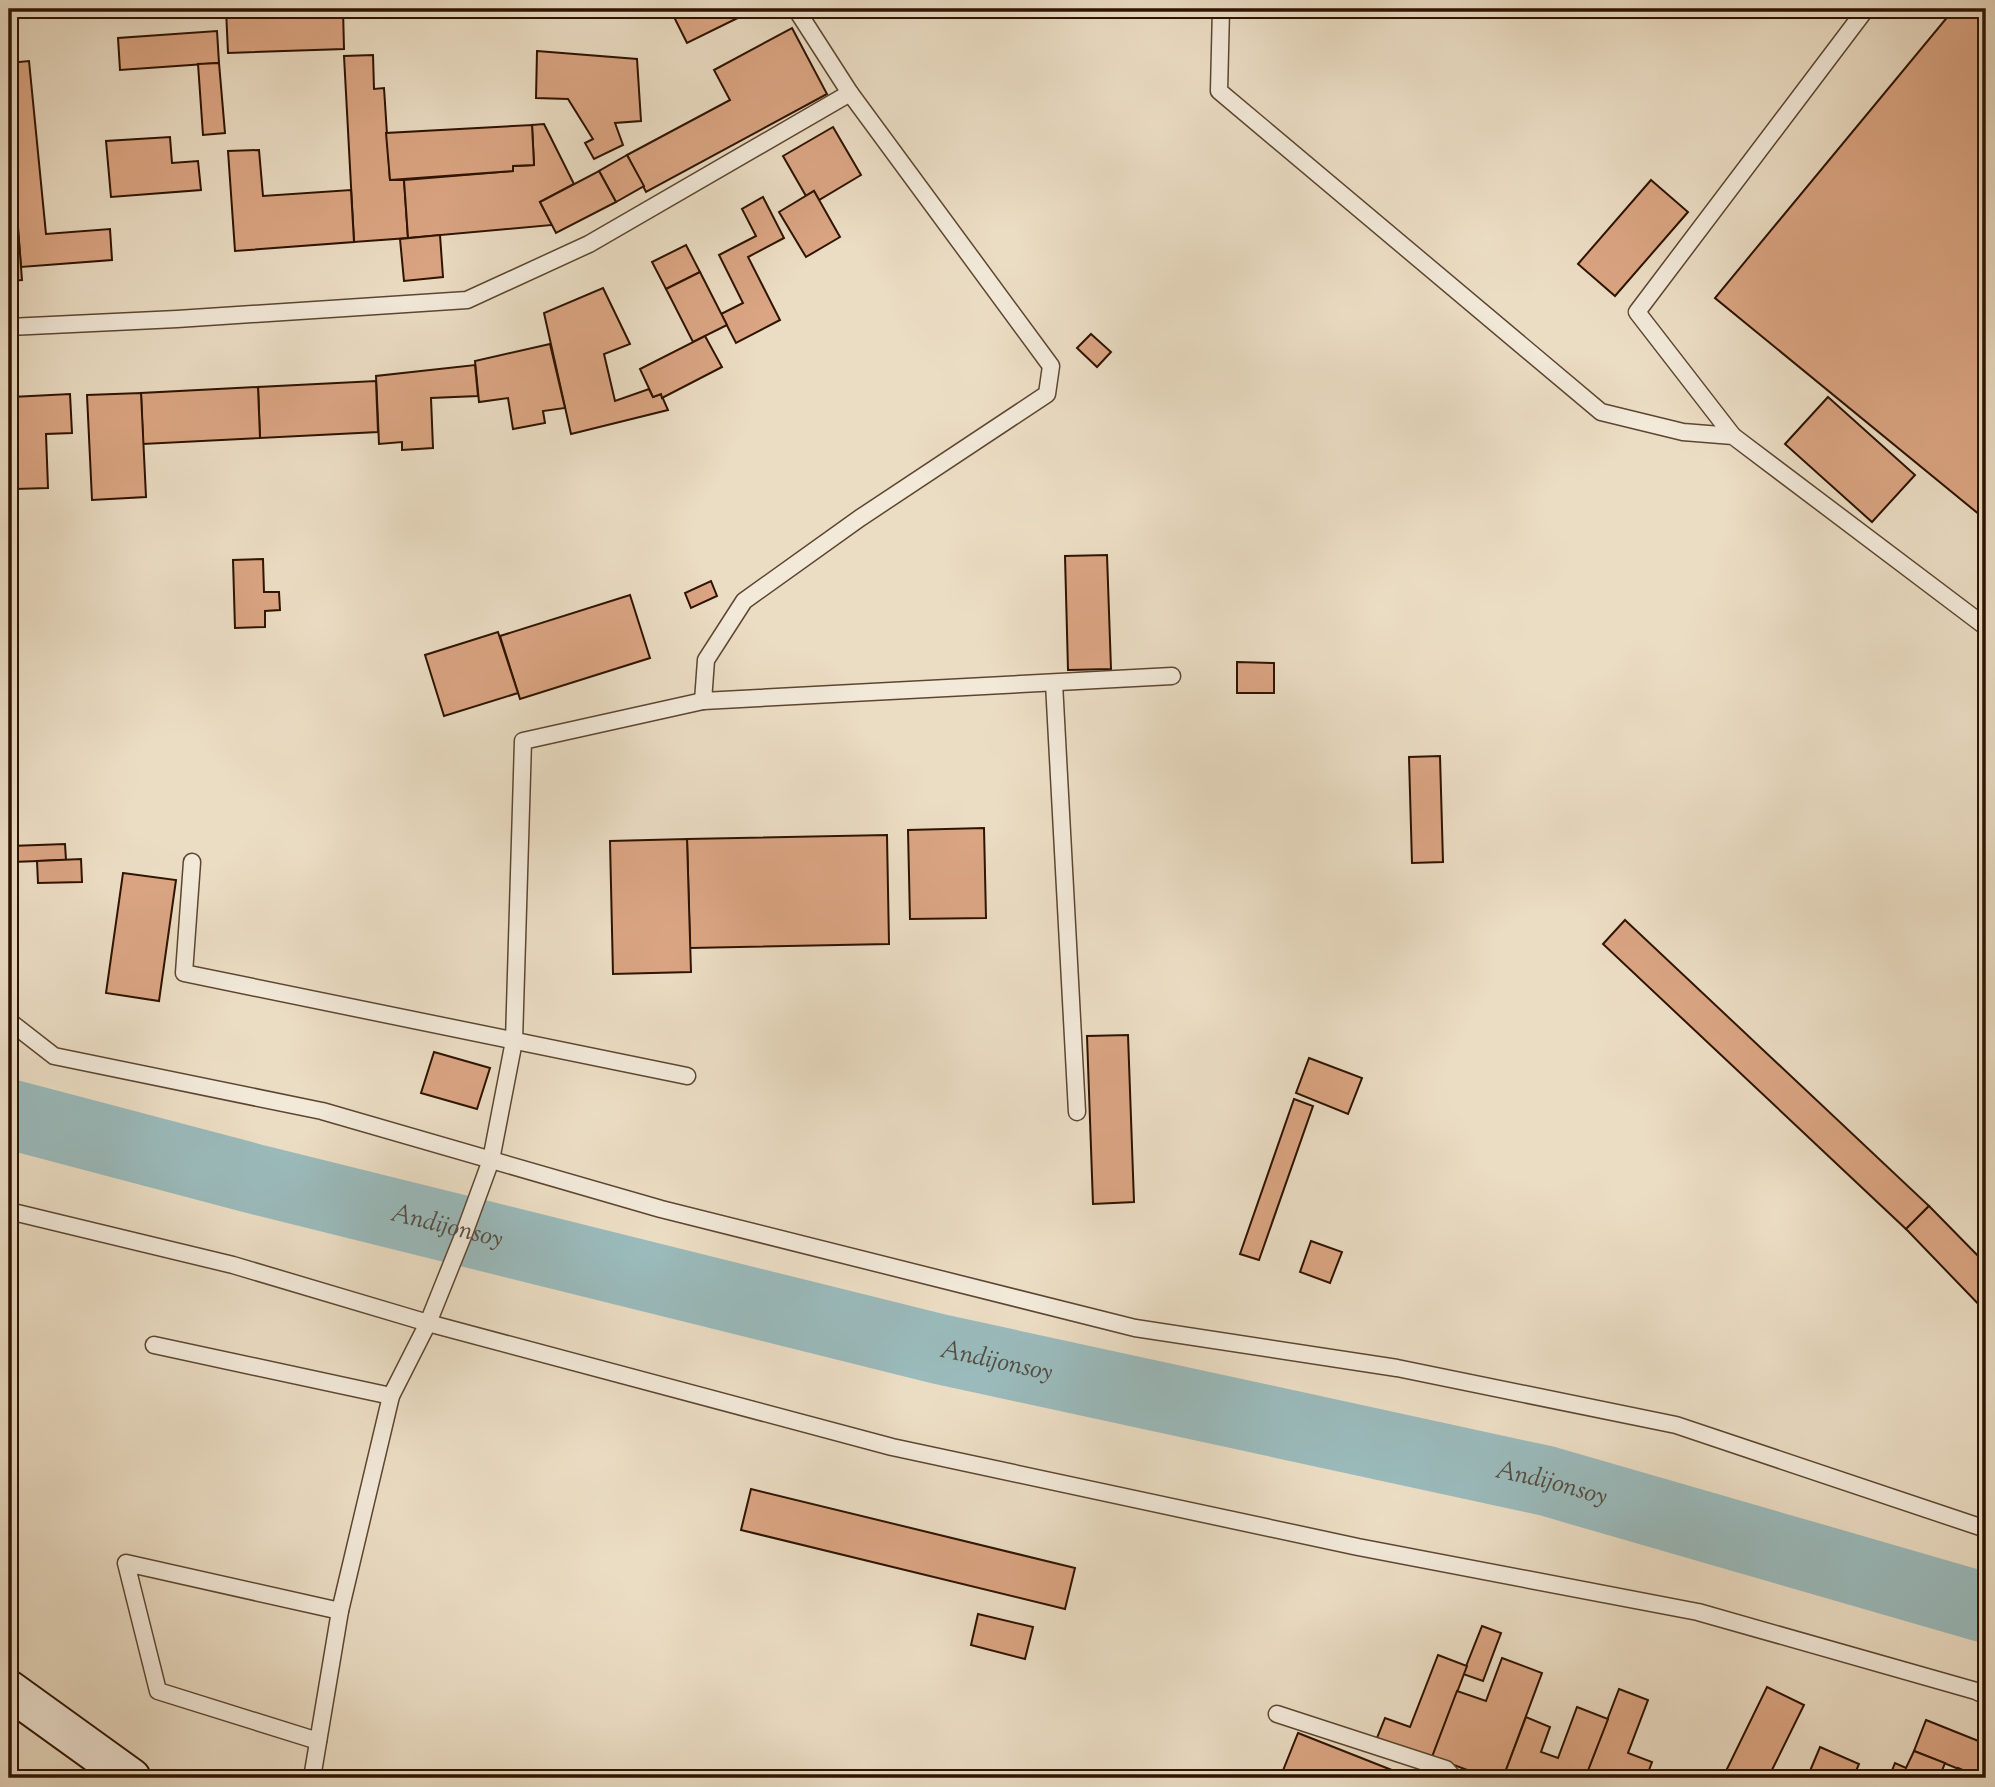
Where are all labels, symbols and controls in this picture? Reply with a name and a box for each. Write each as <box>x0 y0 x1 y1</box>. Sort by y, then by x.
water label: Andijonsoy <box>387 1195 507 1258</box>
water label: Andijonsoy <box>937 1331 1056 1392</box>
water label: Andijonsoy <box>1492 1452 1611 1516</box>

